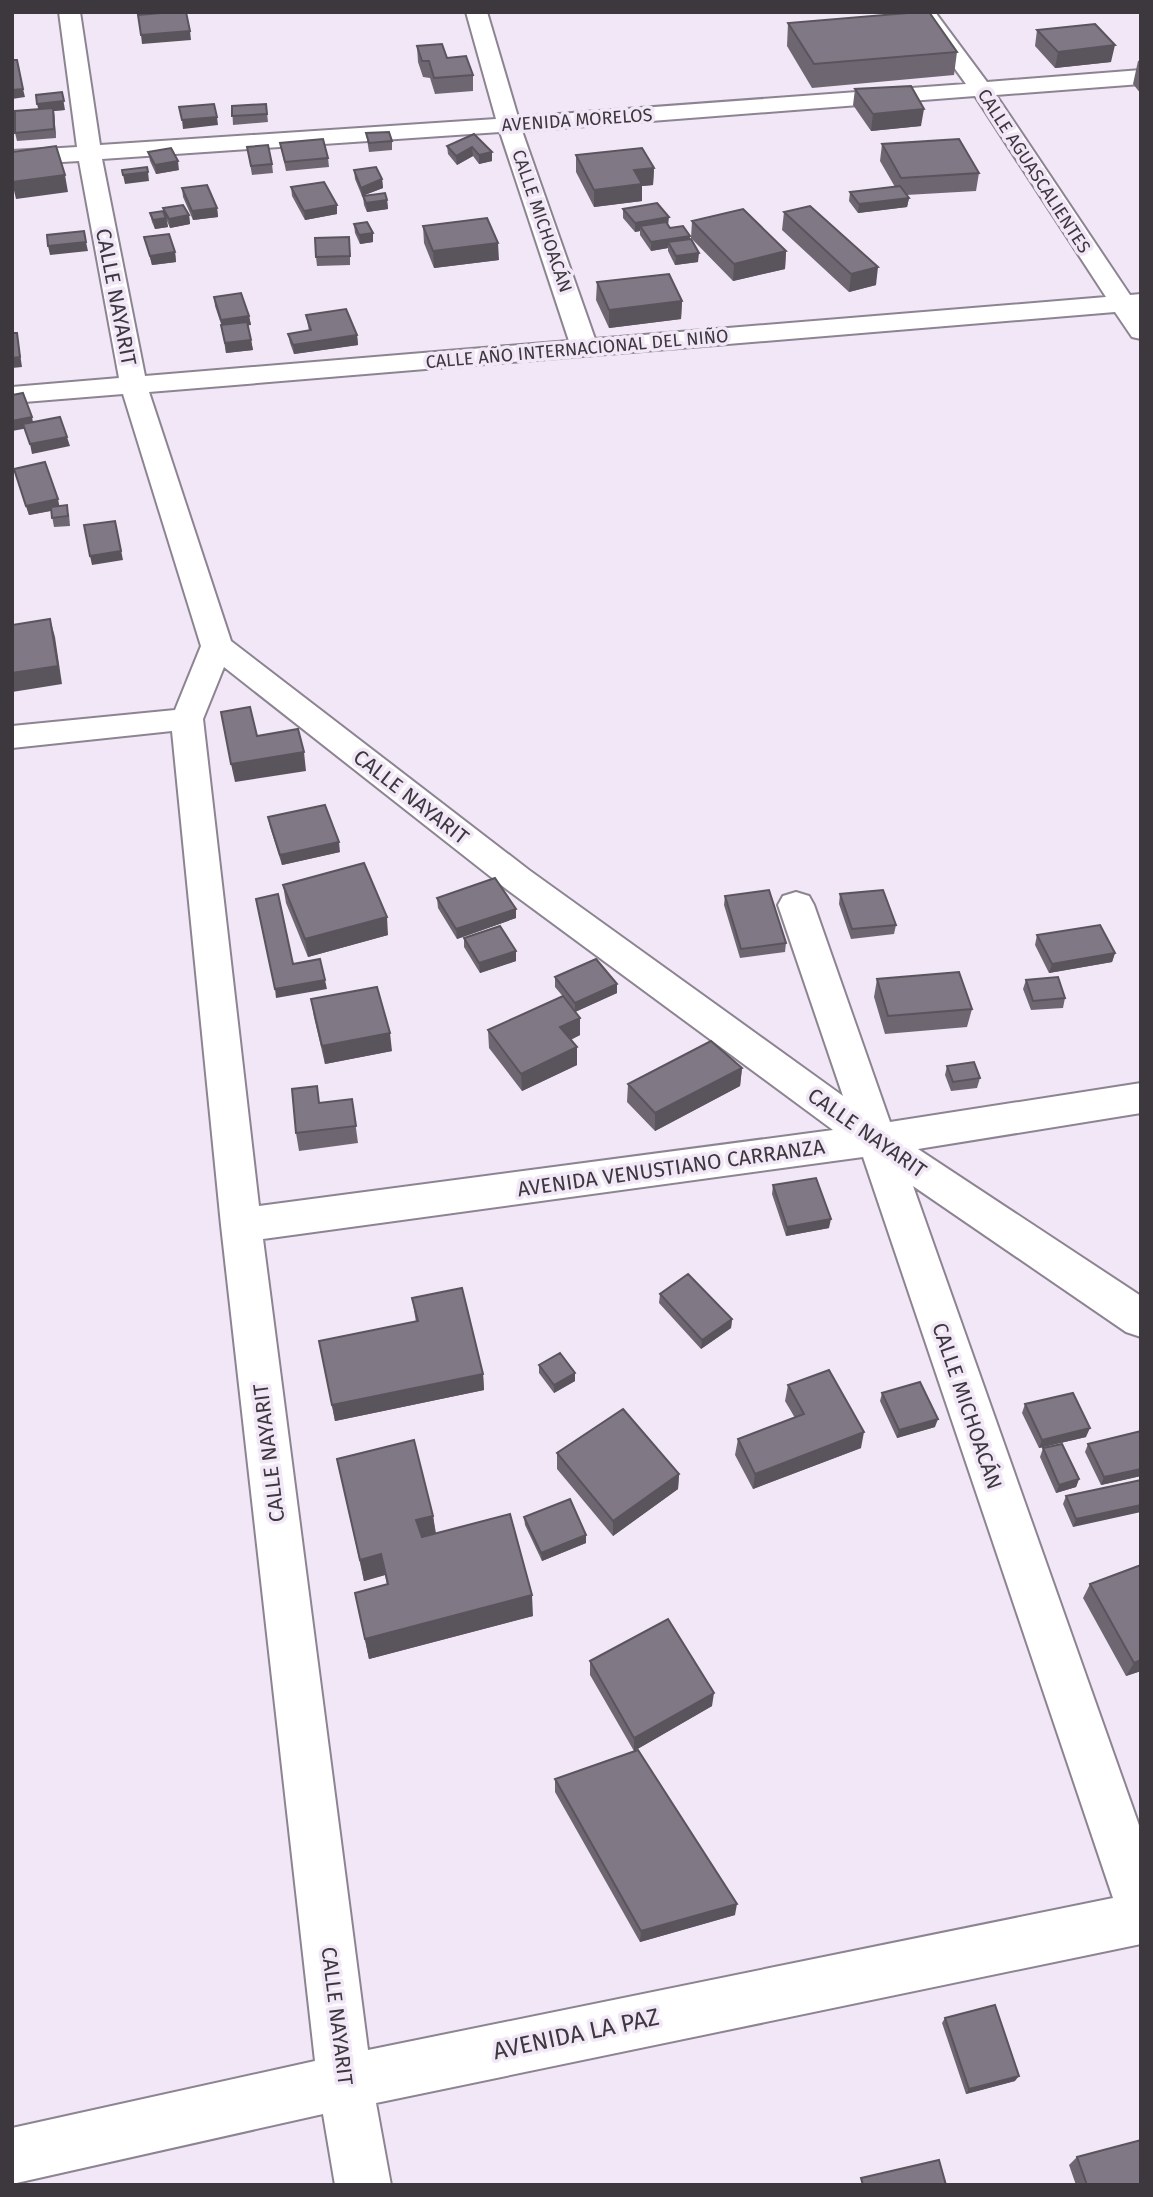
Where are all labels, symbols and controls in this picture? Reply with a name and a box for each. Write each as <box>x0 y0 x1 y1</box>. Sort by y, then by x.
street label: CALLE AGUASCALIENTES <box>973 85 1095 257</box>
street label: AVENIDA MORELOS <box>501 104 653 136</box>
street label: CALLE MICHOACÁN <box>507 146 578 295</box>
street label: CALLE NAYARIT <box>90 226 142 368</box>
street label: CALLE AÑO INTERNACIONAL DEL NIÑO <box>425 324 729 373</box>
street label: CALLE NAYARIT <box>348 744 474 850</box>
street label: CALLE NAYARIT <box>803 1082 932 1184</box>
street label: AVENIDA VENUSTIANO CARRANZA <box>516 1134 826 1202</box>
street label: CALLE MICHOACÁN <box>926 1319 1008 1493</box>
street label: CALLE NAYARIT <box>248 1382 290 1524</box>
street label: CALLE NAYARIT <box>316 1945 358 2087</box>
street label: AVENIDA LA PAZ <box>490 2003 662 2065</box>

